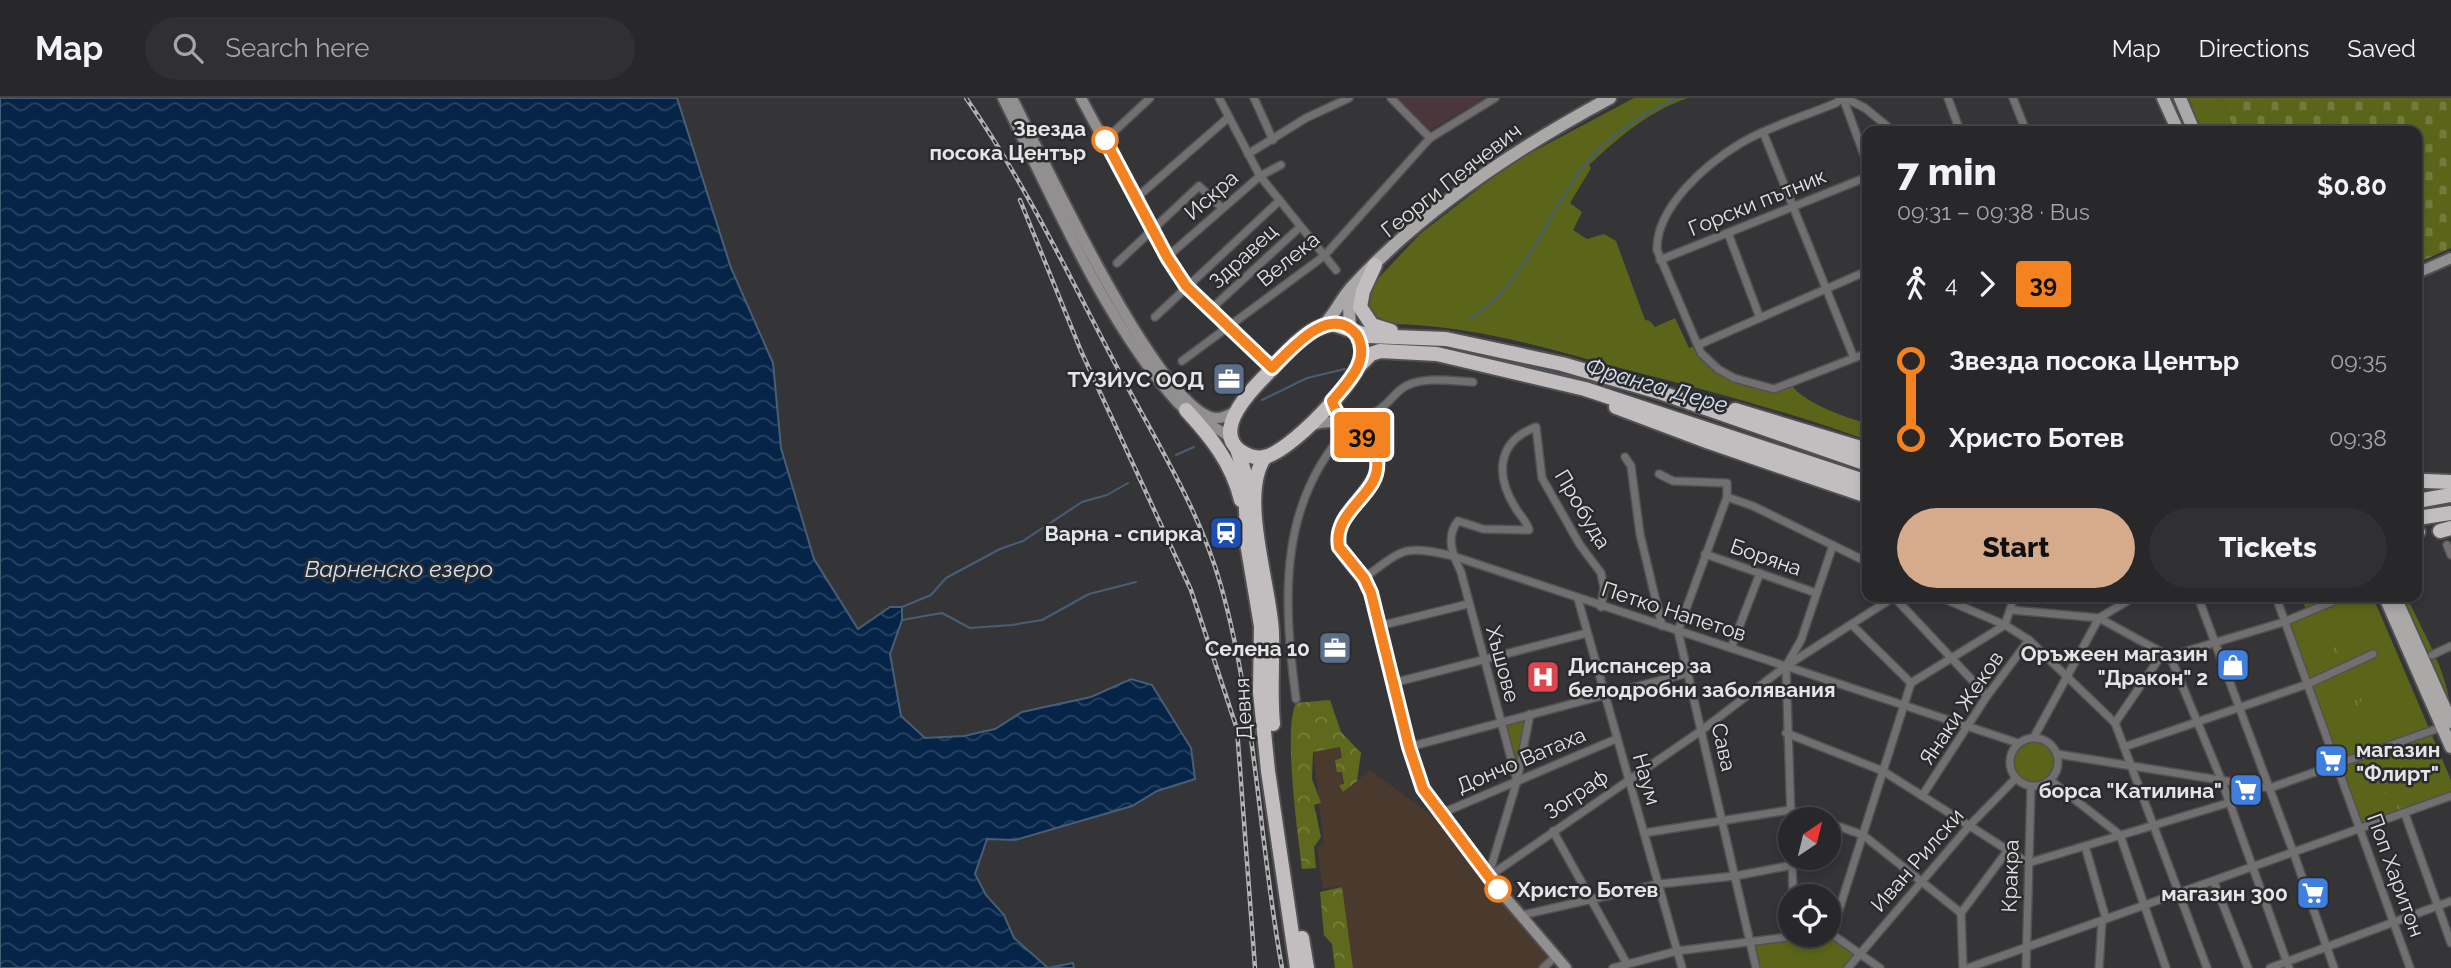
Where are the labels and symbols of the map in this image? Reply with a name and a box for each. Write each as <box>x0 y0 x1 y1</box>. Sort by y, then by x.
place label: Звезда посока Център <box>930 116 1086 165</box>
street label: Георги Пеячевич <box>1376 118 1526 242</box>
marker: Звезда посока Център <box>1092 127 1118 153</box>
street label: Горски пътник <box>1684 163 1830 241</box>
street label: Искра <box>1179 165 1243 225</box>
street label: Здравец <box>1204 218 1282 294</box>
street label: Велека <box>1252 226 1324 292</box>
water label: Франга Дере <box>1583 352 1731 418</box>
office icon: ТУЗИУС ООД <box>1210 360 1248 398</box>
place label: ТУЗИУС ООД <box>1068 367 1204 392</box>
line badge: 39 <box>1330 412 1394 458</box>
street label: Прoбудa <box>1550 465 1616 553</box>
station icon: Варна - спирка <box>1207 514 1245 552</box>
place label: Варна - спирка <box>1044 521 1202 546</box>
street label: Боряна <box>1727 533 1805 581</box>
water label: Варненско езеро <box>305 555 493 582</box>
street label: Петко Напетов <box>1599 576 1749 646</box>
street label: Хъшове <box>1481 623 1525 705</box>
office icon: Селена 10 <box>1316 629 1354 667</box>
place label: Селена 10 <box>1205 636 1310 661</box>
place label: Оръжеен магазин "Дракон" 2 <box>2021 641 2208 690</box>
street label: Янаки Жеков <box>1914 646 2008 770</box>
shop icon: Оръжеен магазин "Дракон" 2 <box>2214 646 2252 684</box>
place label: Диспансер за белодробни заболявания <box>1568 653 1836 702</box>
hospital icon: Диспансер за белодробни заболявания <box>1524 658 1562 696</box>
street label: Девня <box>1229 677 1257 741</box>
street label: Сава <box>1706 721 1742 773</box>
street label: Дончо Ватаха <box>1453 722 1589 798</box>
place label: магазин "Флирт" <box>2356 737 2440 786</box>
supermarket icon: магазин "Флирт" <box>2312 742 2350 780</box>
street label: Наум <box>1628 750 1666 808</box>
street label: Зограф <box>1539 764 1613 824</box>
supermarket icon: борса "Катилина" <box>2227 771 2265 809</box>
place label: борса "Катилина" <box>2039 778 2222 803</box>
street label: Иван Рилски <box>1865 803 1969 917</box>
north arrow <box>1778 807 1841 870</box>
street label: Поп Харитон <box>2362 810 2430 940</box>
street label: Кракра <box>1996 839 2024 913</box>
supermarket icon: магазин 300 <box>2294 874 2332 912</box>
marker: Христо Ботев <box>1485 876 1511 902</box>
place label: Христо Ботев <box>1516 877 1659 902</box>
place label: магазин 300 <box>2161 881 2288 906</box>

